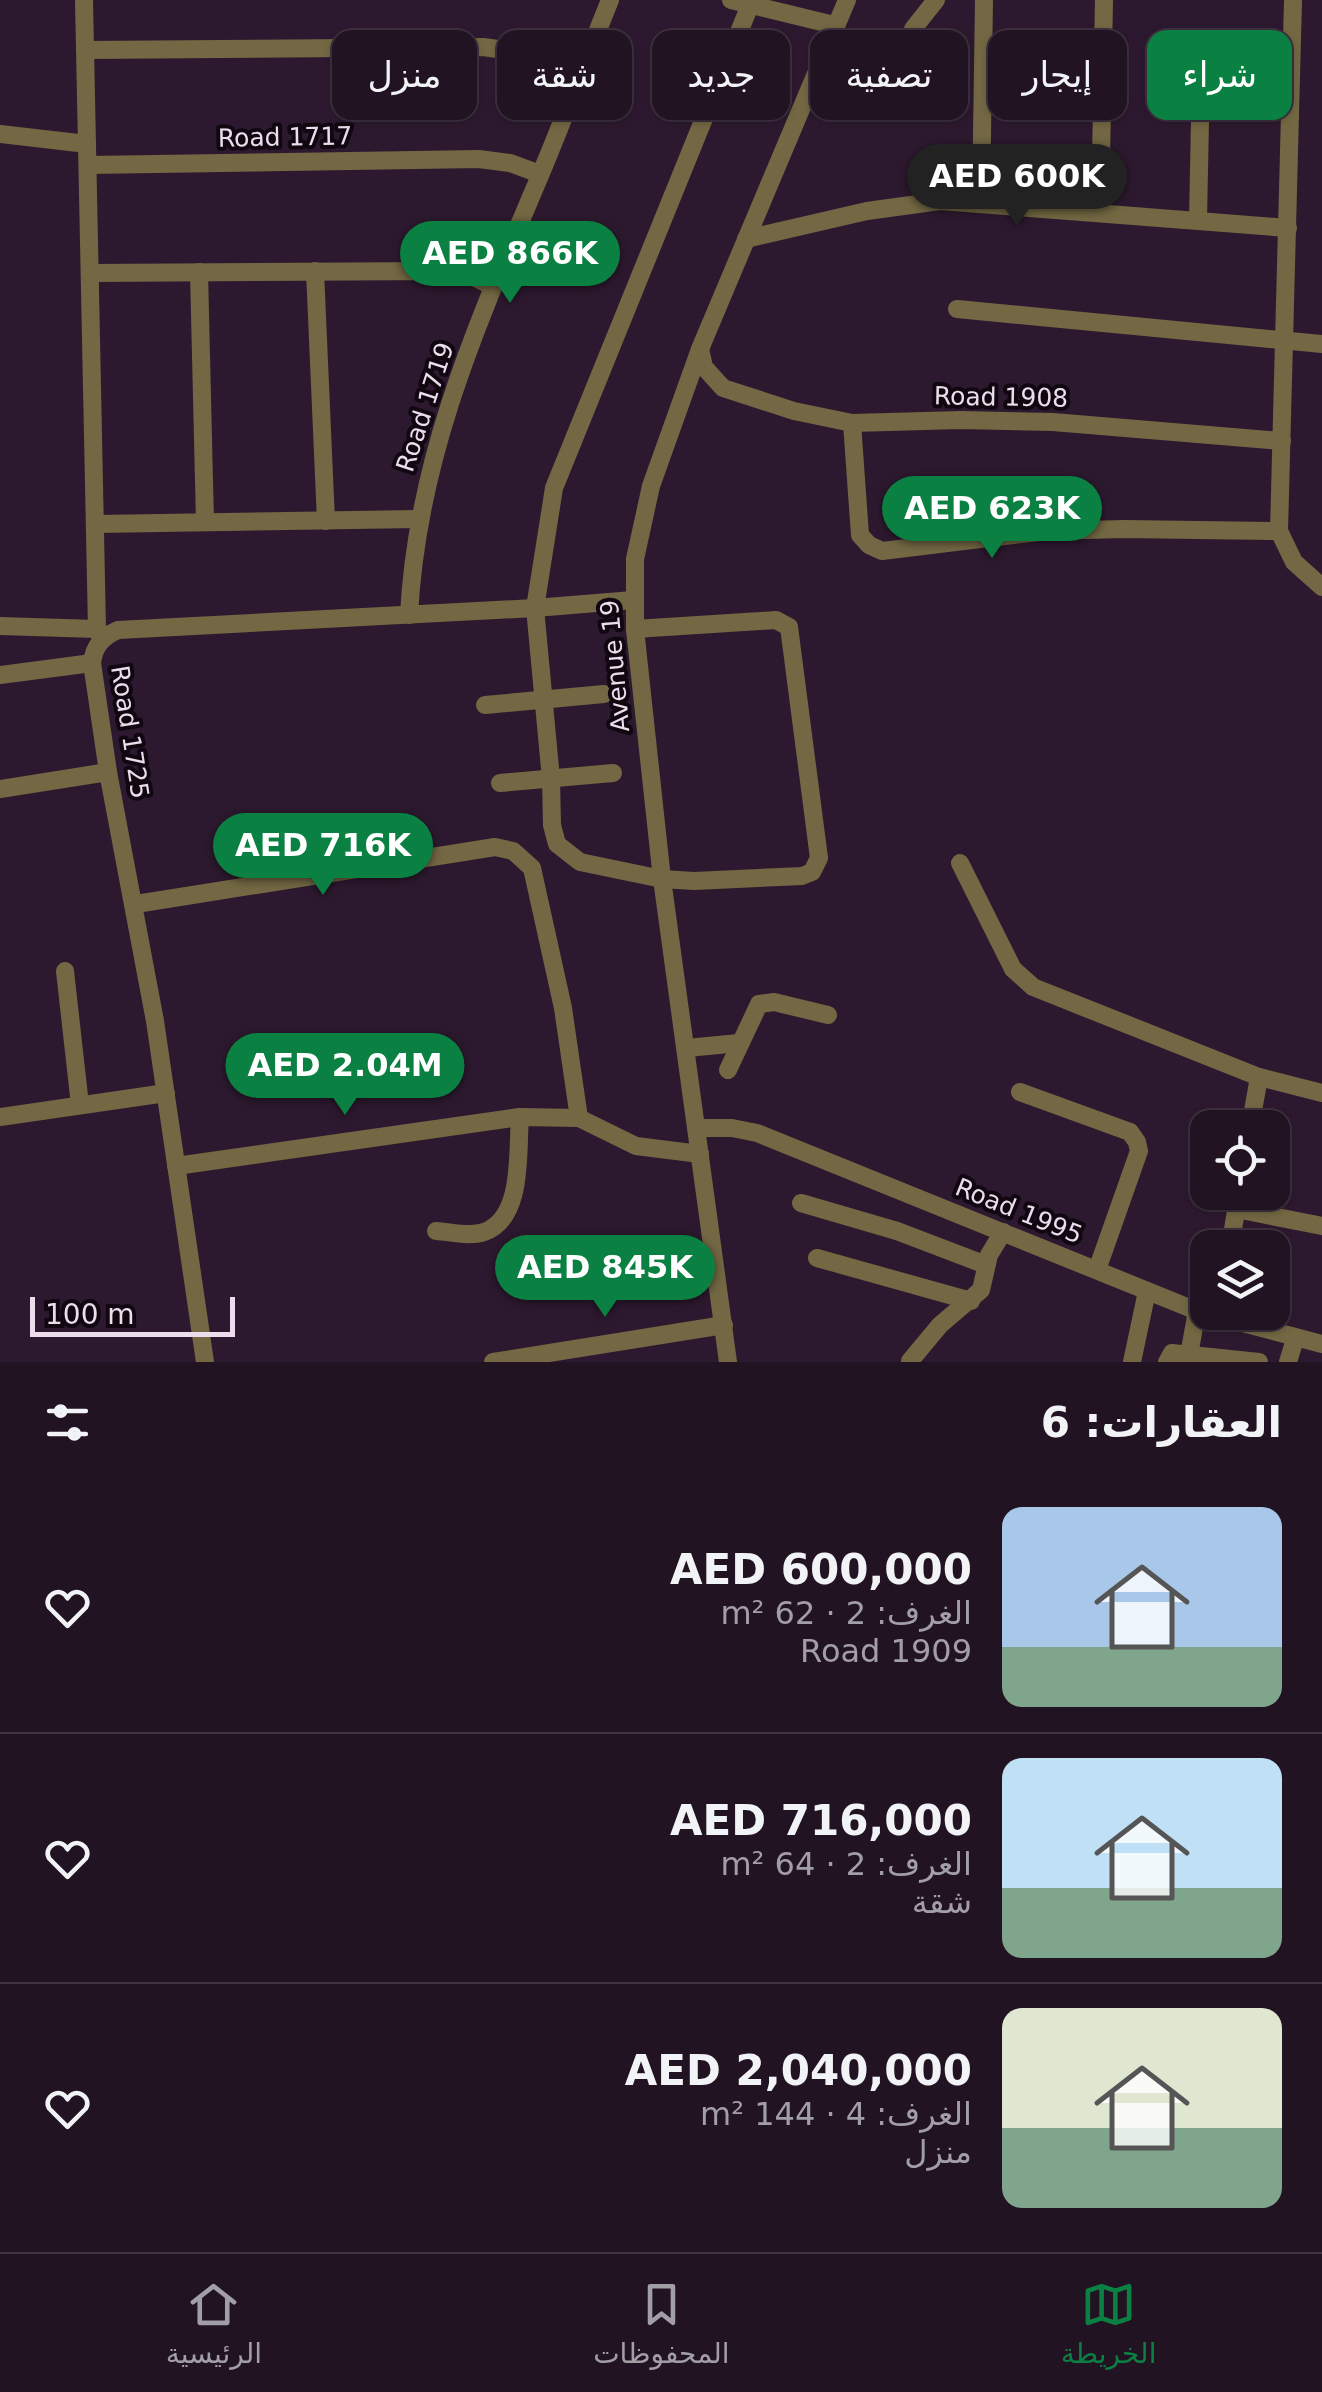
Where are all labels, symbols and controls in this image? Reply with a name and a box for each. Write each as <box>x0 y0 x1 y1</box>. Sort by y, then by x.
chip: منزل <box>332 30 477 120</box>
chip: شقة <box>497 30 632 120</box>
chip: جديد <box>652 30 790 120</box>
chip: تصفية <box>810 30 968 120</box>
chip: إيجار <box>988 30 1127 120</box>
chip: شراء <box>1147 30 1292 120</box>
street label: Road 1717 <box>218 121 352 153</box>
pin: AED 600K <box>914 144 1120 229</box>
text: AED 600K <box>929 157 1105 195</box>
pin: AED 866K <box>407 221 613 306</box>
text: AED 866K <box>422 234 598 272</box>
street label: Road 1719 <box>390 339 460 475</box>
street label: Road 1908 <box>934 381 1068 413</box>
pin: AED 623K <box>889 476 1095 561</box>
text: AED 623K <box>904 489 1080 527</box>
street label: Avenue 19 <box>595 599 635 733</box>
street label: Road 1725 <box>105 663 155 801</box>
pin: AED 716K <box>220 813 426 898</box>
text: AED 716K <box>235 826 411 864</box>
pin: AED 2.04M <box>231 1033 459 1118</box>
text: AED 2.04M <box>247 1046 443 1084</box>
map controls <box>1190 1110 1290 1330</box>
button: locate <box>1190 1110 1290 1210</box>
street label: Road 1995 <box>951 1172 1087 1250</box>
button: layers <box>1190 1230 1290 1330</box>
pin: AED 845K <box>502 1235 708 1320</box>
text: AED 845K <box>517 1248 693 1286</box>
scale bar <box>30 1292 235 1336</box>
text: 100 m <box>45 1298 135 1331</box>
icon: filters <box>40 1395 95 1450</box>
text: العقارات: 6 <box>1041 1398 1282 1447</box>
text: AED 600,000 <box>670 1545 972 1594</box>
icon: home <box>1082 1547 1202 1667</box>
icon: heart <box>40 1580 95 1635</box>
text: الغرف: 2 · 62 m² <box>720 1594 972 1632</box>
text: Road 1909 <box>800 1632 972 1670</box>
text: AED 716,000 <box>670 1796 972 1845</box>
icon: home <box>1082 1798 1202 1918</box>
icon: heart <box>40 1831 95 1886</box>
text: الغرف: 2 · 64 m² <box>720 1845 972 1883</box>
text: شقة <box>912 1883 972 1921</box>
text: AED 2,040,000 <box>625 2046 972 2095</box>
icon: home <box>1082 2048 1202 2168</box>
icon: heart <box>40 2081 95 2136</box>
text: الغرف: 4 · 144 m² <box>700 2095 972 2133</box>
text: منزل <box>904 2133 972 2171</box>
tab: الرئيسية <box>166 2277 262 2370</box>
tab: المحفوظات <box>593 2277 730 2370</box>
tab: الخريطة <box>1061 2277 1156 2370</box>

